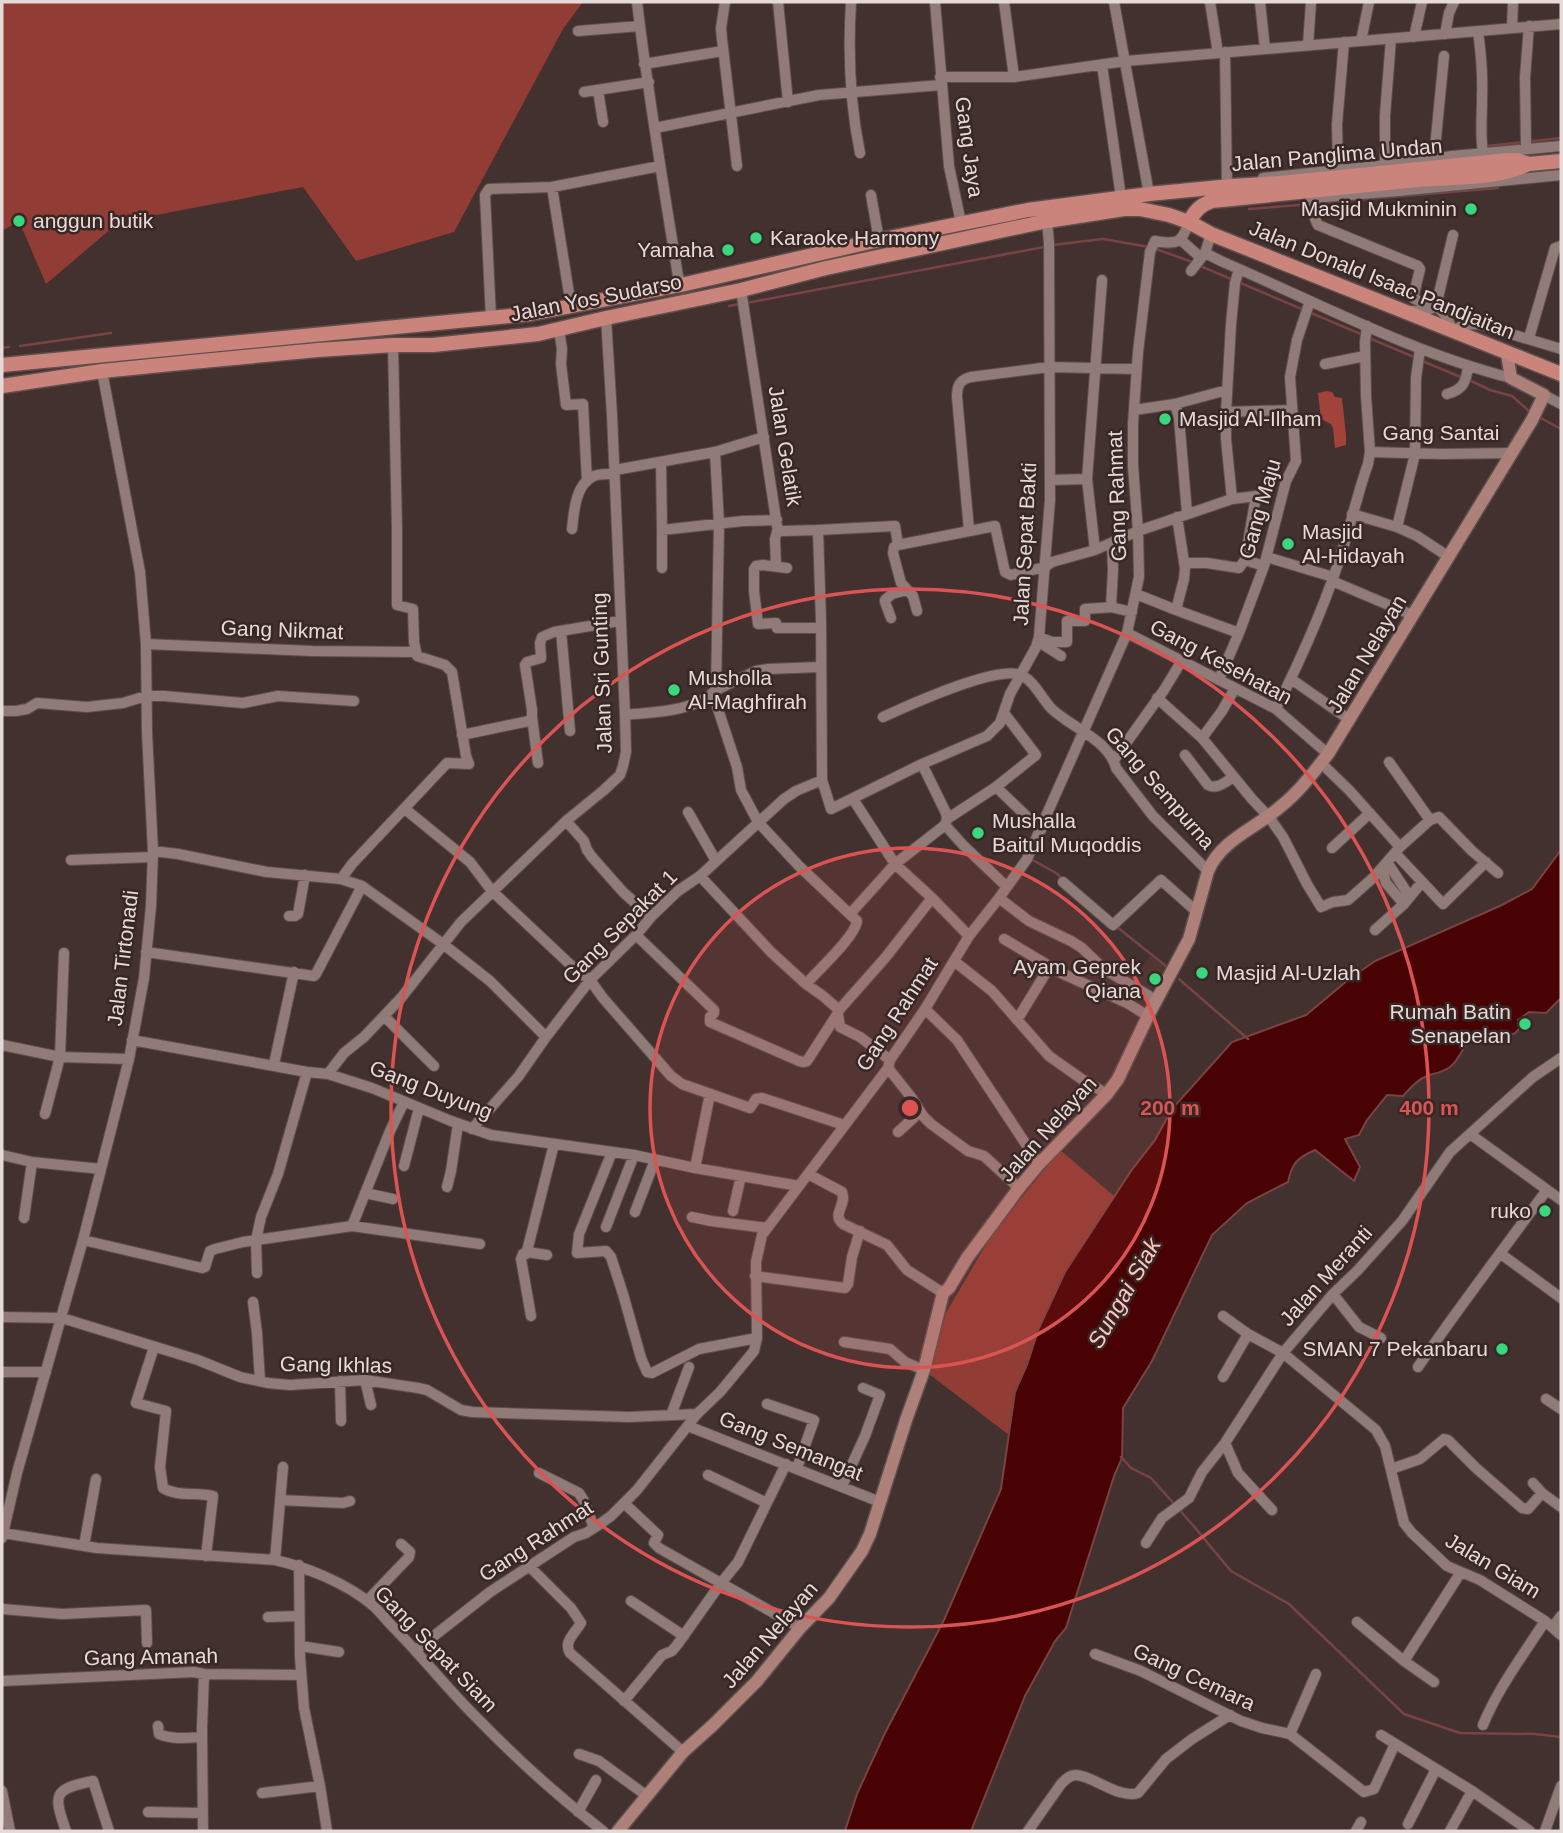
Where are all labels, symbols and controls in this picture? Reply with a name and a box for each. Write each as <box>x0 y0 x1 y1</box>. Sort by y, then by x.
street label: Gang Jaya <box>951 95 988 199</box>
street label: Jalan Panglima Undan <box>1231 134 1443 175</box>
place label: Masjid Mukminin <box>1301 197 1457 220</box>
marker: Masjid Mukminin <box>1463 201 1479 217</box>
place label: anggun butik <box>33 209 154 232</box>
marker: anggun butik <box>11 213 27 229</box>
street label: Jalan Donald Isaac Pandjaitan <box>1246 216 1518 343</box>
place label: Karaoke Harmony <box>770 226 940 249</box>
marker: Karaoke Harmony <box>748 230 764 246</box>
place label: Yamaha <box>637 238 714 261</box>
marker: Yamaha <box>720 242 736 258</box>
street label: Jalan Yos Sudarso <box>508 270 683 325</box>
street label: Jalan Gelatik <box>765 384 806 508</box>
place label: Masjid Al-Ilham <box>1179 407 1321 430</box>
marker: Masjid Al-Ilham <box>1157 411 1173 427</box>
street label: Gang Santai <box>1383 421 1499 444</box>
street label: Gang Rahmat <box>1103 430 1130 562</box>
street label: Gang Maju <box>1234 456 1285 561</box>
street label: Jalan Sepat Bakti <box>1009 462 1040 626</box>
place label: Masjid Al-Hidayah <box>1302 520 1405 567</box>
marker: Masjid Al-Hidayah <box>1280 536 1296 552</box>
street label: Jalan Nelayan <box>1322 591 1411 717</box>
street label: Jalan Sri Gunting <box>587 592 616 754</box>
street label: Gang Kesehatan <box>1146 614 1296 709</box>
street label: Gang Nikmat <box>220 616 344 643</box>
place label: Musholla Al-Maghfirah <box>688 666 807 713</box>
marker: Musholla Al-Maghfirah <box>666 682 682 698</box>
street label: Gang Sempurna <box>1101 722 1220 854</box>
place label: Mushalla Baitul Muqoddis <box>992 809 1141 856</box>
marker: Mushalla Baitul Muqoddis <box>970 825 986 841</box>
street label: Gang Sepakat 1 <box>558 865 681 988</box>
street label: Jalan Tirtonadi <box>103 889 142 1027</box>
street label: Gang Rahmat <box>851 953 942 1075</box>
place label: Ayam Geprek Qiana <box>1013 955 1141 1002</box>
place label: Masjid Al-Uzlah <box>1216 961 1361 984</box>
marker: Masjid Al-Uzlah <box>1194 965 1210 981</box>
marker: Ayam Geprek Qiana <box>1147 971 1163 987</box>
place label: Rumah Batin Senapelan <box>1390 1000 1511 1047</box>
marker: Rumah Batin Senapelan <box>1517 1016 1533 1032</box>
street label: Gang Duyung <box>367 1056 496 1123</box>
street label: Jalan Nelayan <box>995 1072 1101 1186</box>
centre of rings <box>898 1096 922 1120</box>
text: 200 m <box>1140 1096 1200 1119</box>
text: 400 m <box>1399 1096 1459 1119</box>
place label: ruko <box>1490 1199 1531 1222</box>
marker: ruko <box>1537 1203 1553 1219</box>
street label: Jalan Meranti <box>1275 1221 1376 1330</box>
water label: Sungai Siak <box>1082 1232 1167 1353</box>
place label: SMAN 7 Pekanbaru <box>1302 1337 1488 1360</box>
marker: SMAN 7 Pekanbaru <box>1494 1341 1510 1357</box>
street label: Gang Ikhlas <box>280 1352 392 1377</box>
street label: Gang Semangat <box>716 1406 867 1485</box>
street label: Gang Rahmat <box>475 1495 597 1586</box>
street label: Jalan Giam <box>1442 1528 1545 1603</box>
street label: Jalan Nelayan <box>717 1577 822 1692</box>
street label: Gang Sepat Siam <box>371 1581 502 1716</box>
street label: Gang Cemara <box>1130 1638 1259 1715</box>
street label: Gang Amanah <box>84 1644 218 1669</box>

